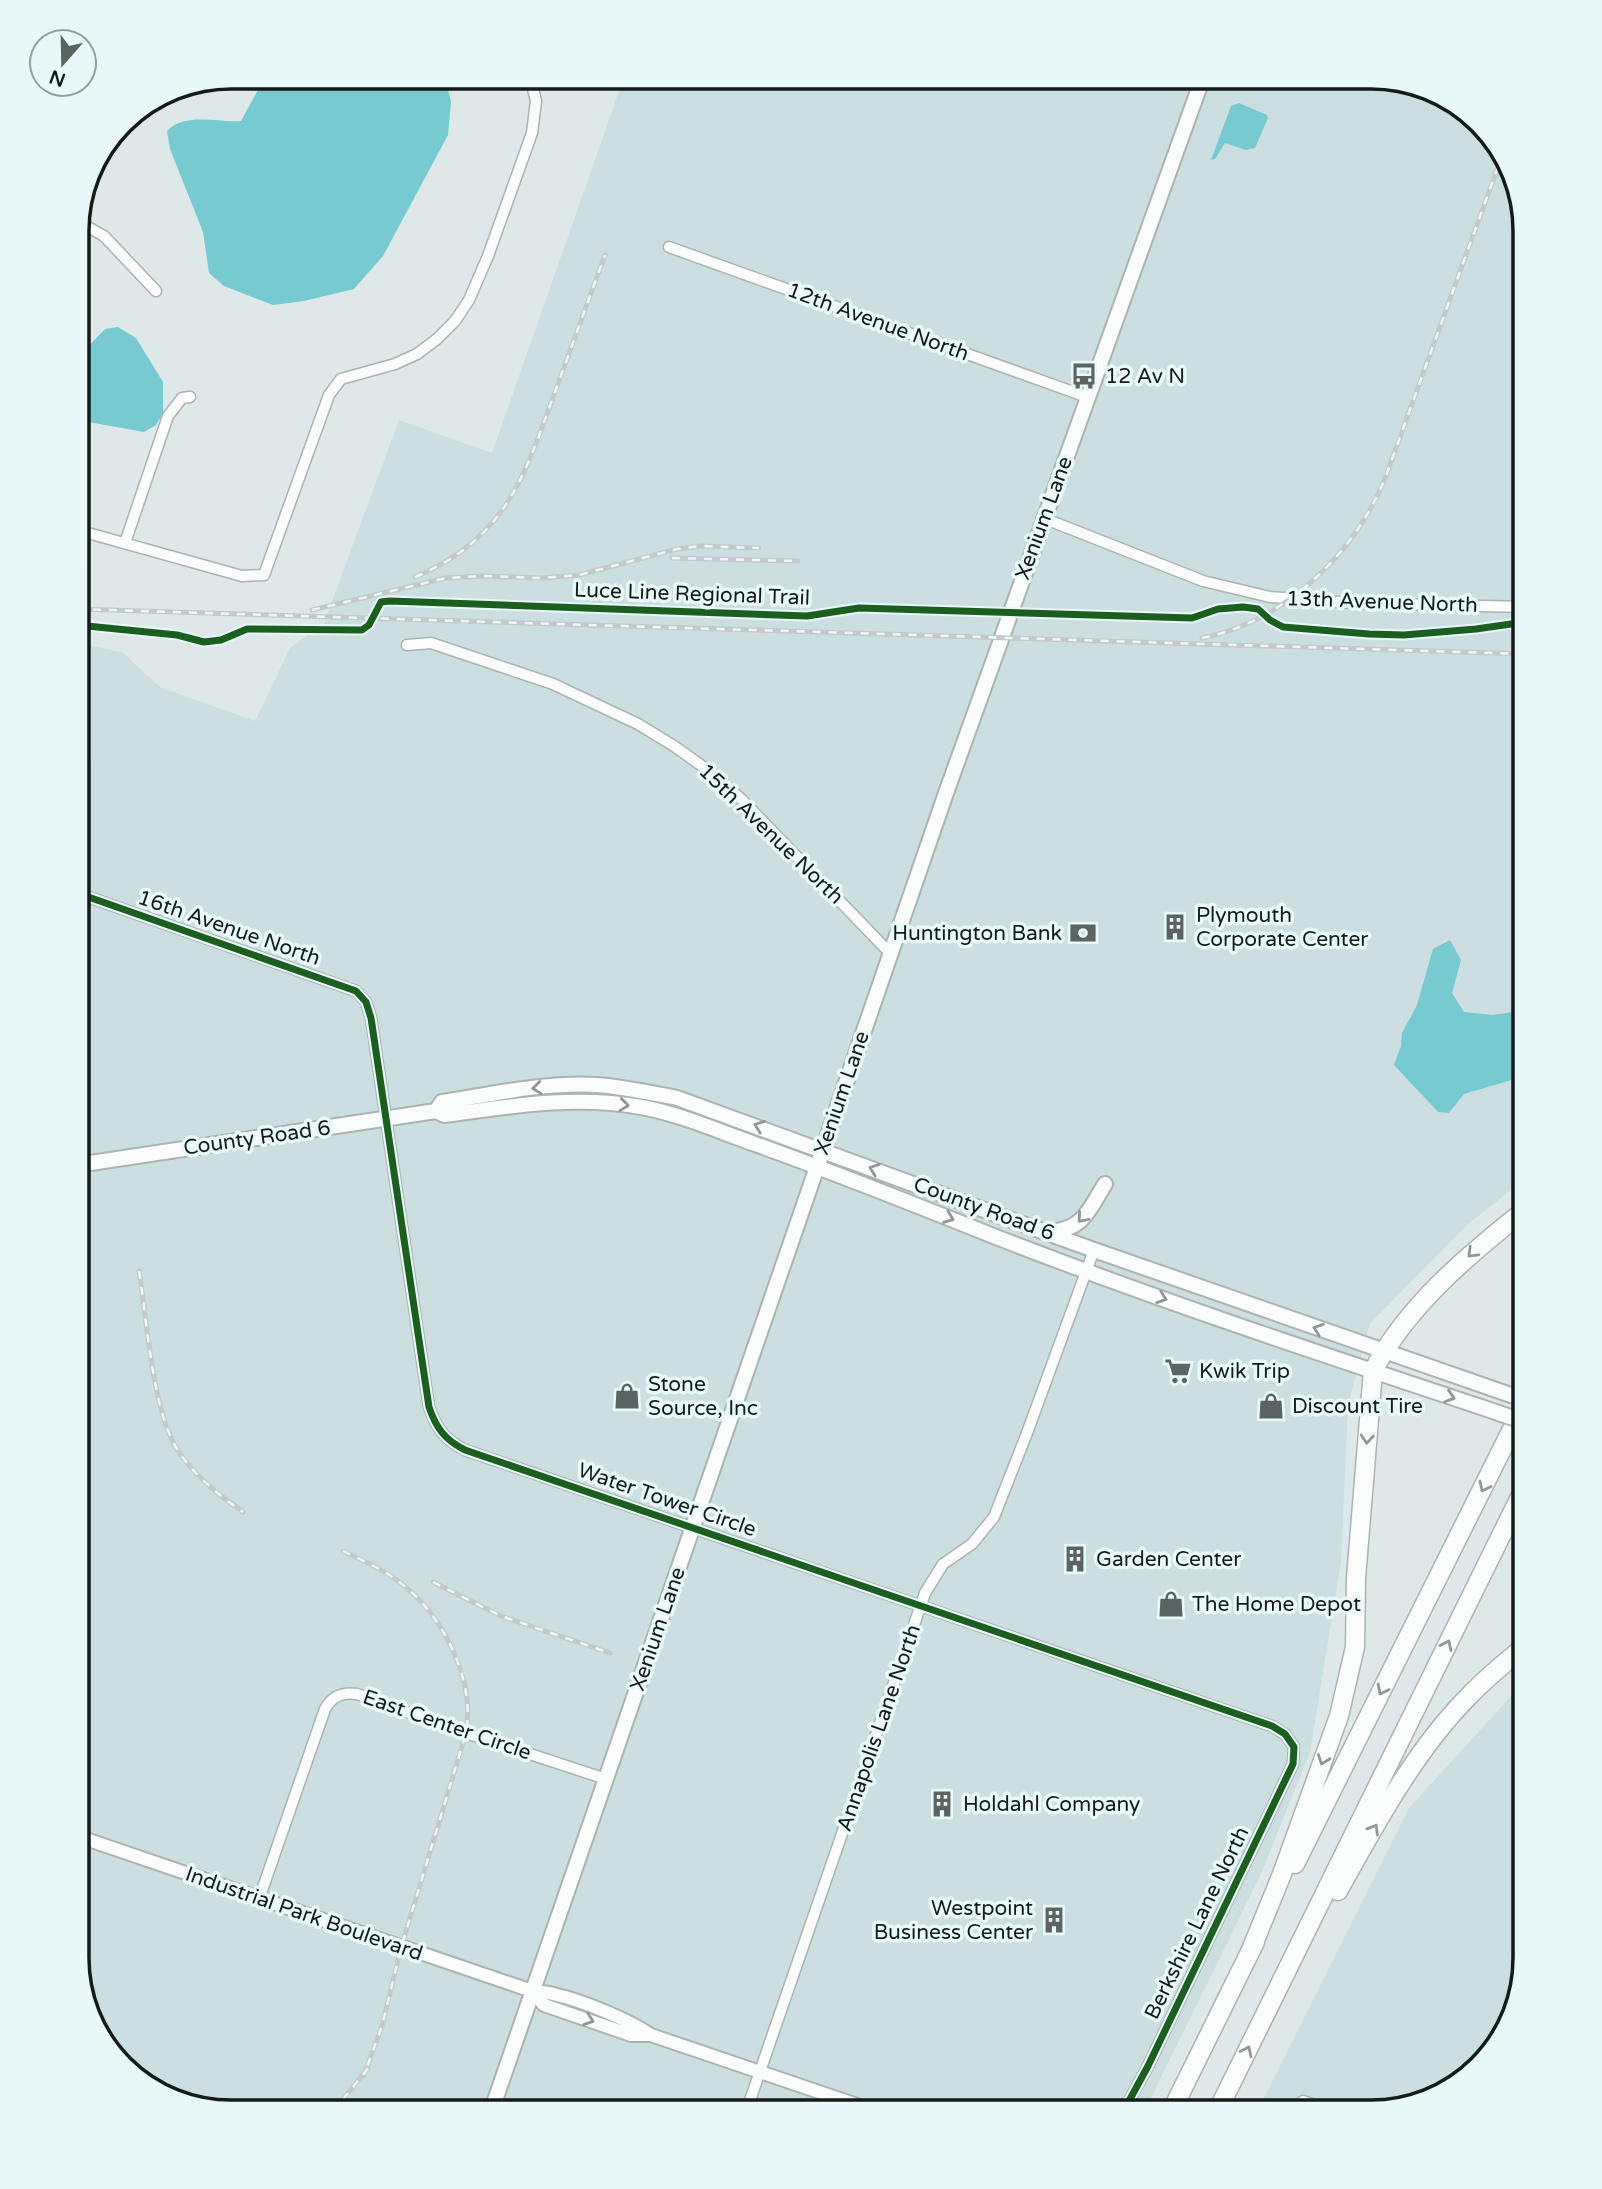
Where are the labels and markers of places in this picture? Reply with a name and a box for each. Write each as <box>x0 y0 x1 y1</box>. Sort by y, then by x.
bus stop icon: 12 Av N <box>1069 361 1099 391</box>
place label: 12 Av N <box>1105 364 1185 389</box>
place label: Plymouth Corporate Center <box>1196 903 1368 952</box>
building icon: Plymouth Corporate Center <box>1160 912 1190 942</box>
bank icon: Huntington Bank <box>1068 918 1098 948</box>
place label: Huntington Bank <box>892 921 1062 946</box>
supermarket icon: Kwik Trip <box>1163 1356 1193 1386</box>
place label: Kwik Trip <box>1199 1359 1290 1384</box>
place label: Stone Source, Inc <box>648 1372 758 1421</box>
shop icon: Stone Source, Inc <box>612 1381 642 1411</box>
shop icon: Discount Tire <box>1256 1391 1286 1421</box>
place label: Discount Tire <box>1292 1394 1423 1419</box>
building icon: Garden Center <box>1060 1544 1090 1574</box>
place label: Garden Center <box>1096 1547 1241 1572</box>
shop icon: The Home Depot <box>1156 1589 1186 1619</box>
place label: The Home Depot <box>1192 1592 1361 1617</box>
building icon: Holdahl Company <box>927 1789 957 1819</box>
place label: Holdahl Company <box>963 1792 1140 1817</box>
place label: Westpoint Business Center <box>874 1896 1033 1945</box>
building icon: Westpoint Business Center <box>1039 1905 1069 1935</box>

